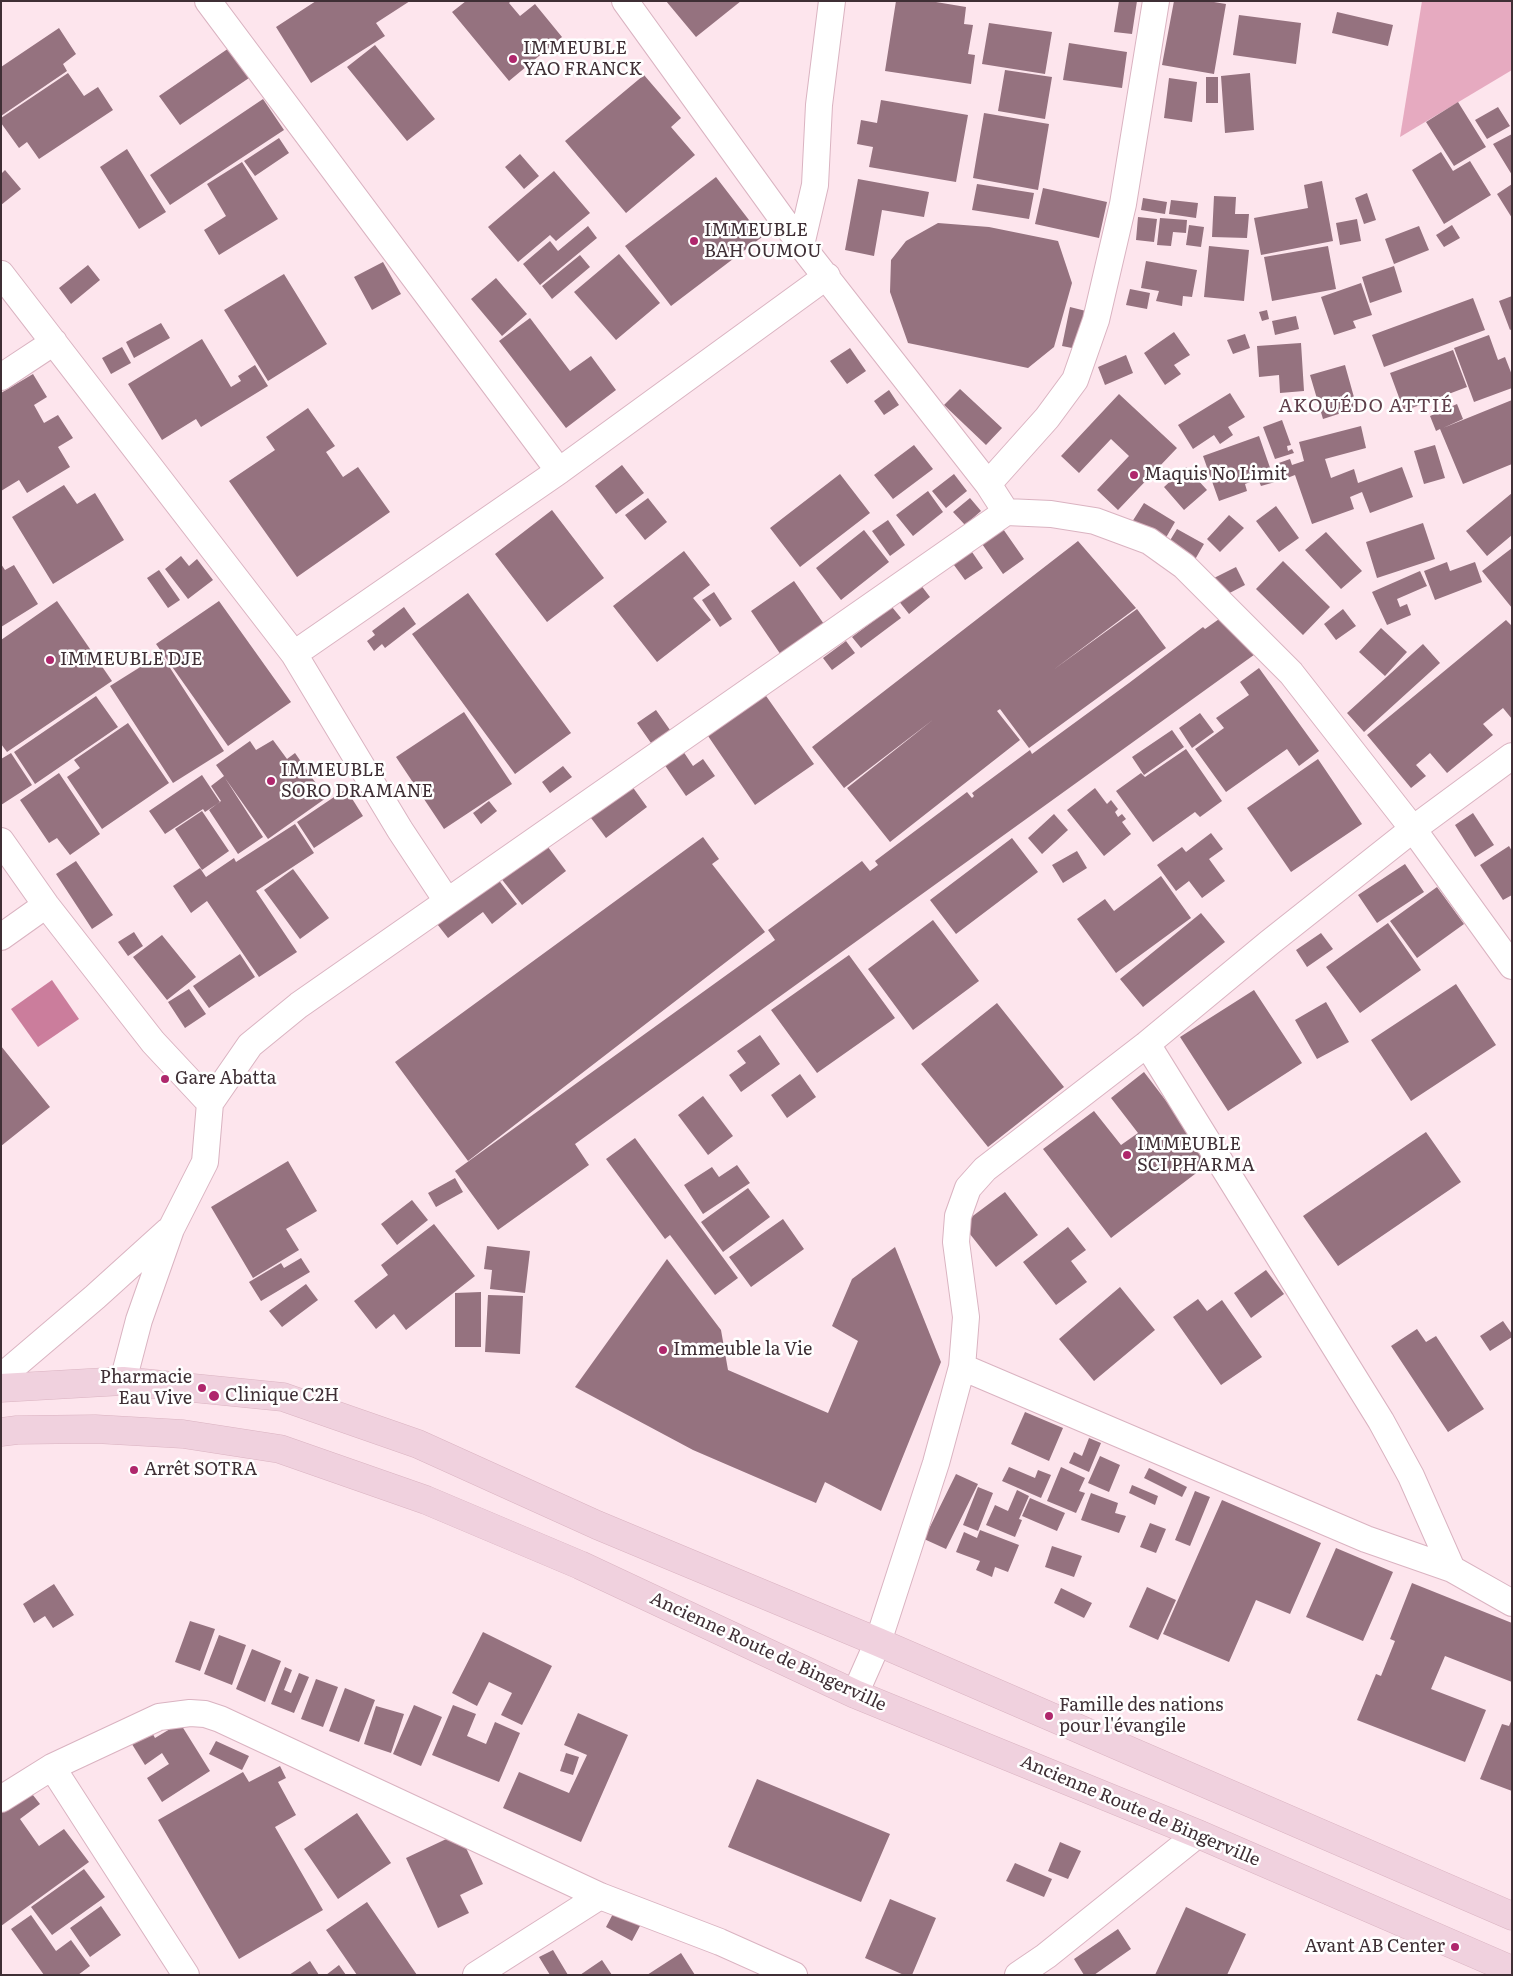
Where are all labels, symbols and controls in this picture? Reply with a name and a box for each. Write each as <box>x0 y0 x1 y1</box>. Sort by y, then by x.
place label: IMMEUBLE YAO FRANCK <box>523 38 642 80</box>
marker: IMMEUBLE YAO FRANCK <box>507 53 519 65</box>
place label: IMMEUBLE BAH OUMOU <box>704 220 822 262</box>
marker: IMMEUBLE BAH OUMOU <box>688 235 700 247</box>
district label: AKOUÉDO ATTIÉ <box>1277 395 1455 417</box>
place label: Maquis No Limit <box>1144 464 1287 486</box>
marker: Maquis No Limit <box>1128 469 1140 481</box>
place label: IMMEUBLE DJE <box>60 649 202 671</box>
marker: IMMEUBLE DJE <box>44 654 56 666</box>
place label: IMMEUBLE SORO DRAMANE <box>281 760 433 802</box>
marker: IMMEUBLE SORO DRAMANE <box>265 775 277 787</box>
place label: Gare Abatta <box>175 1068 276 1090</box>
marker: Gare Abatta <box>159 1073 171 1085</box>
place label: IMMEUBLE SCI PHARMA <box>1137 1134 1255 1176</box>
marker: IMMEUBLE SCI PHARMA <box>1121 1149 1133 1161</box>
place label: Immeuble la Vie <box>673 1339 812 1361</box>
marker: Immeuble la Vie <box>657 1344 669 1356</box>
place label: Pharmacie Eau Vive <box>100 1367 192 1410</box>
marker: Pharmacie Eau Vive <box>196 1382 208 1394</box>
place label: Clinique C2H <box>225 1385 339 1407</box>
marker: Clinique C2H <box>207 1389 221 1403</box>
place label: Arrêt SOTRA <box>144 1459 257 1481</box>
marker: Arrêt SOTRA <box>128 1464 140 1476</box>
street label: Ancienne Route de Bingerville <box>646 1588 890 1716</box>
place label: Famille des nations pour l'évangile <box>1059 1695 1223 1738</box>
marker: Famille des nations pour l'évangile <box>1043 1710 1055 1722</box>
street label: Ancienne Route de Bingerville <box>1017 1751 1263 1871</box>
place label: Avant AB Center <box>1305 1936 1445 1958</box>
marker: Avant AB Center <box>1449 1941 1461 1953</box>

